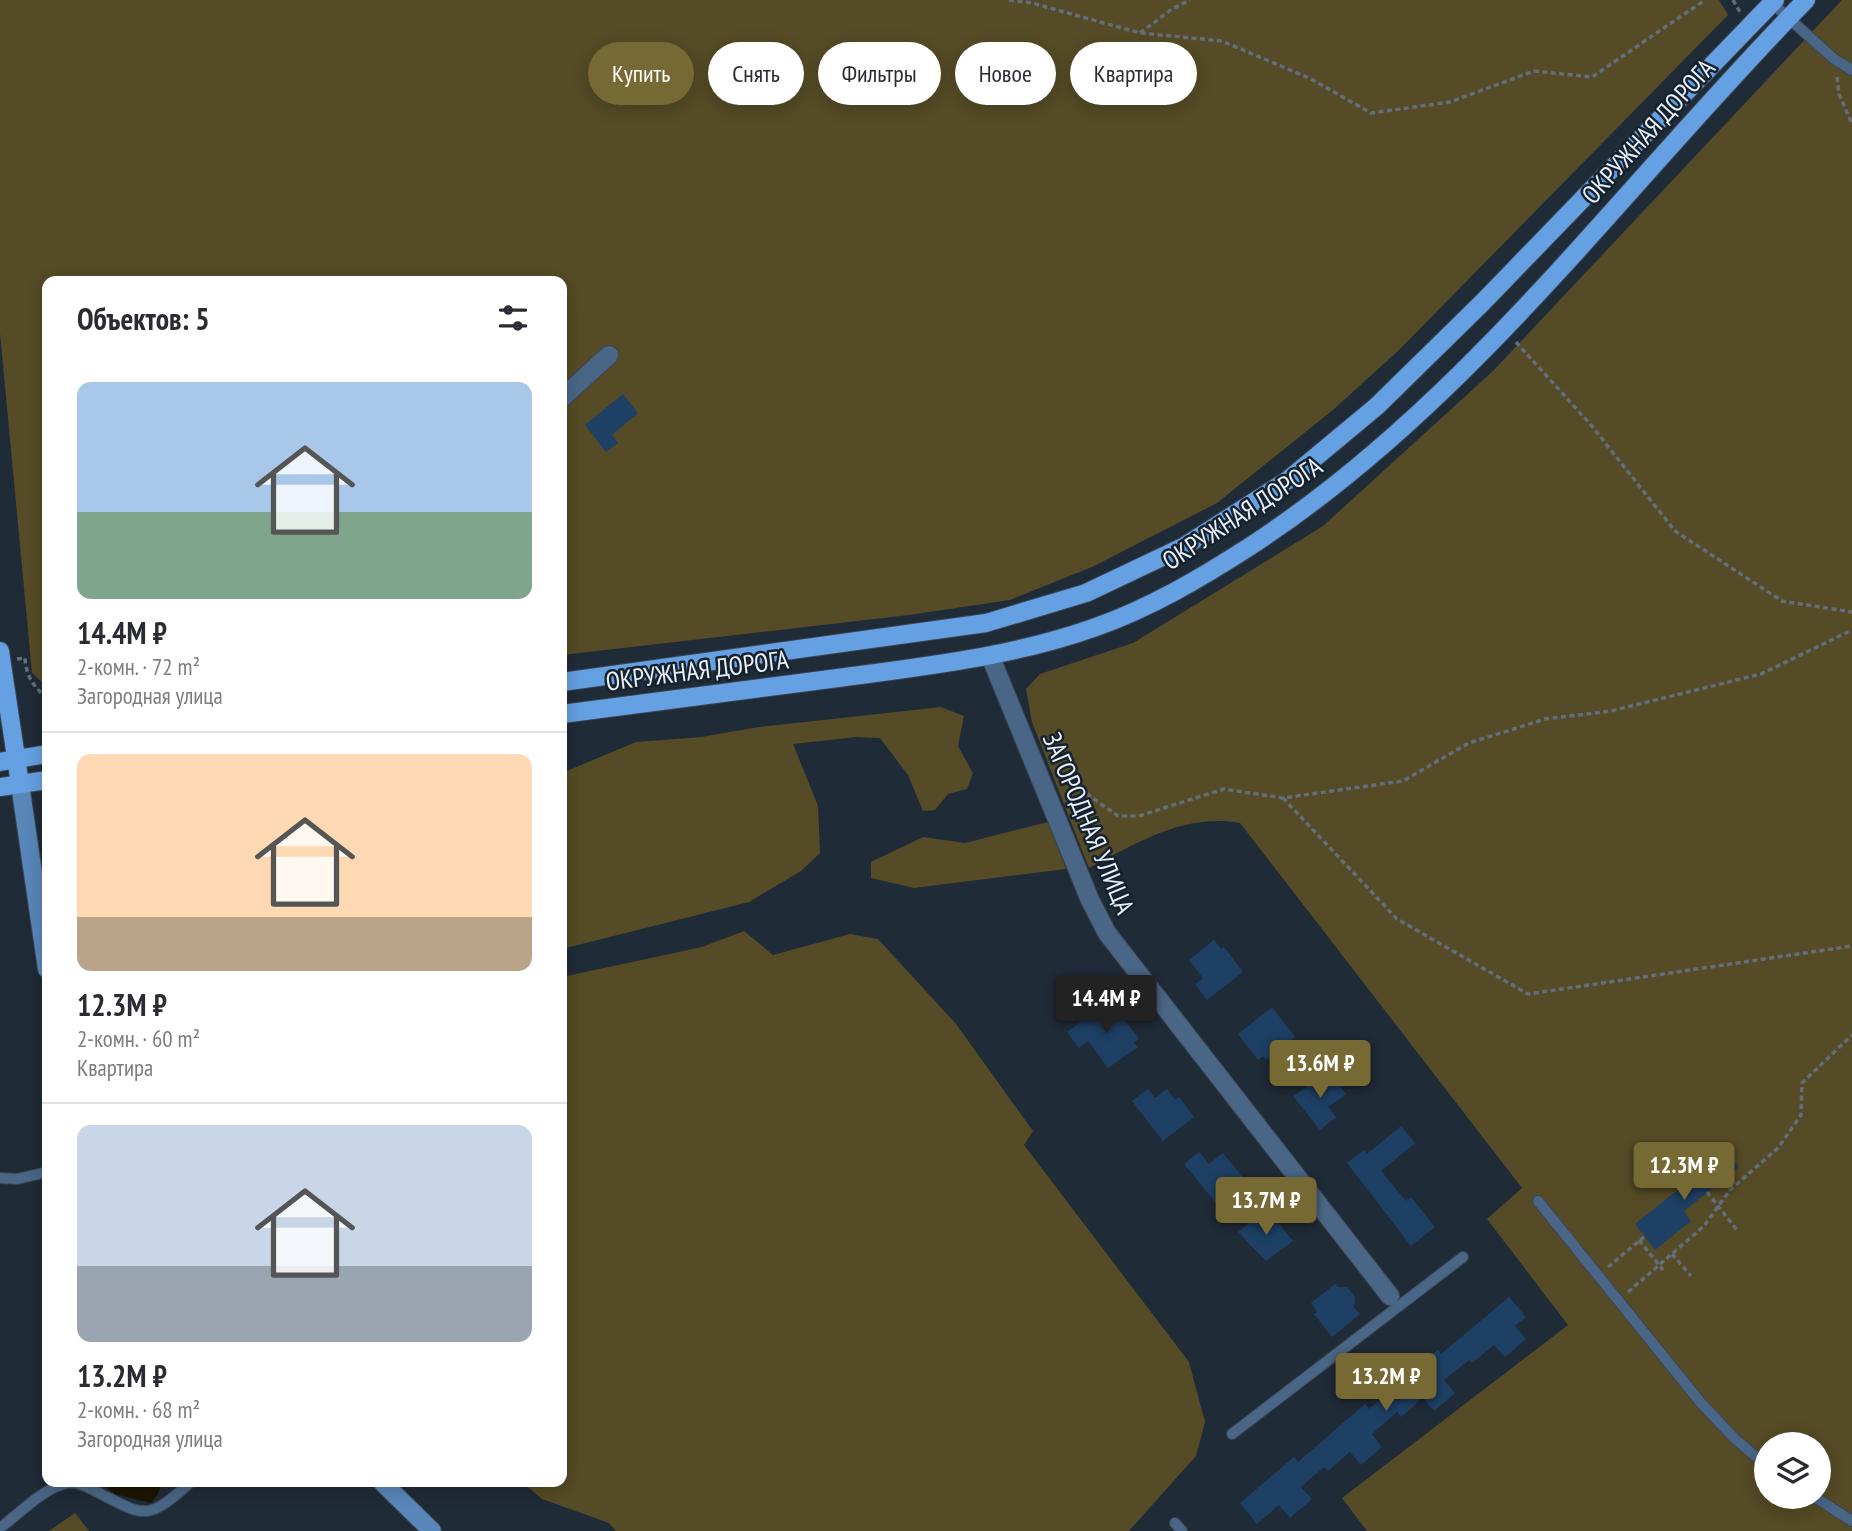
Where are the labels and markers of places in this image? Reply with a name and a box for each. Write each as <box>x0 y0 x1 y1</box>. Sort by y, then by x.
pin: 14.4M ₽ <box>1041 976 1171 1035</box>
pin: 13.6M ₽ <box>1255 1040 1385 1100</box>
pin: 12.3M ₽ <box>1619 1142 1749 1202</box>
pin: 13.7M ₽ <box>1201 1178 1331 1237</box>
pin: 13.2M ₽ <box>1321 1354 1451 1413</box>

